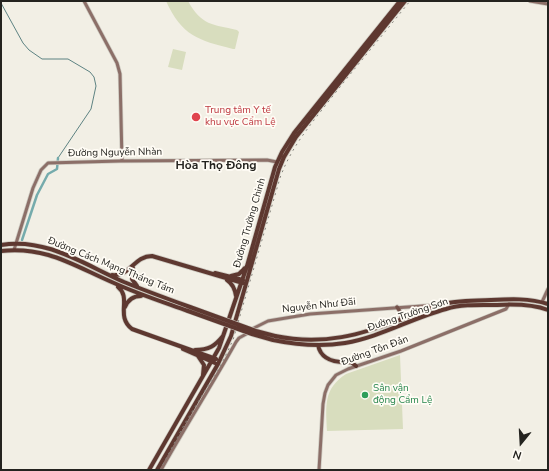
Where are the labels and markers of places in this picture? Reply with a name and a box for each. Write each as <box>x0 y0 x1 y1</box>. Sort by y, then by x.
place label: Trung tâm Y tế khu vực Cẩm Lệ <box>205 105 276 128</box>
marker: Trung tâm Y tế khu vực Cẩm Lệ <box>190 111 202 123</box>
place label: Sân vận động Cẩm Lệ <box>373 383 432 406</box>
marker: Sân vận động Cẩm Lệ <box>360 390 370 400</box>

